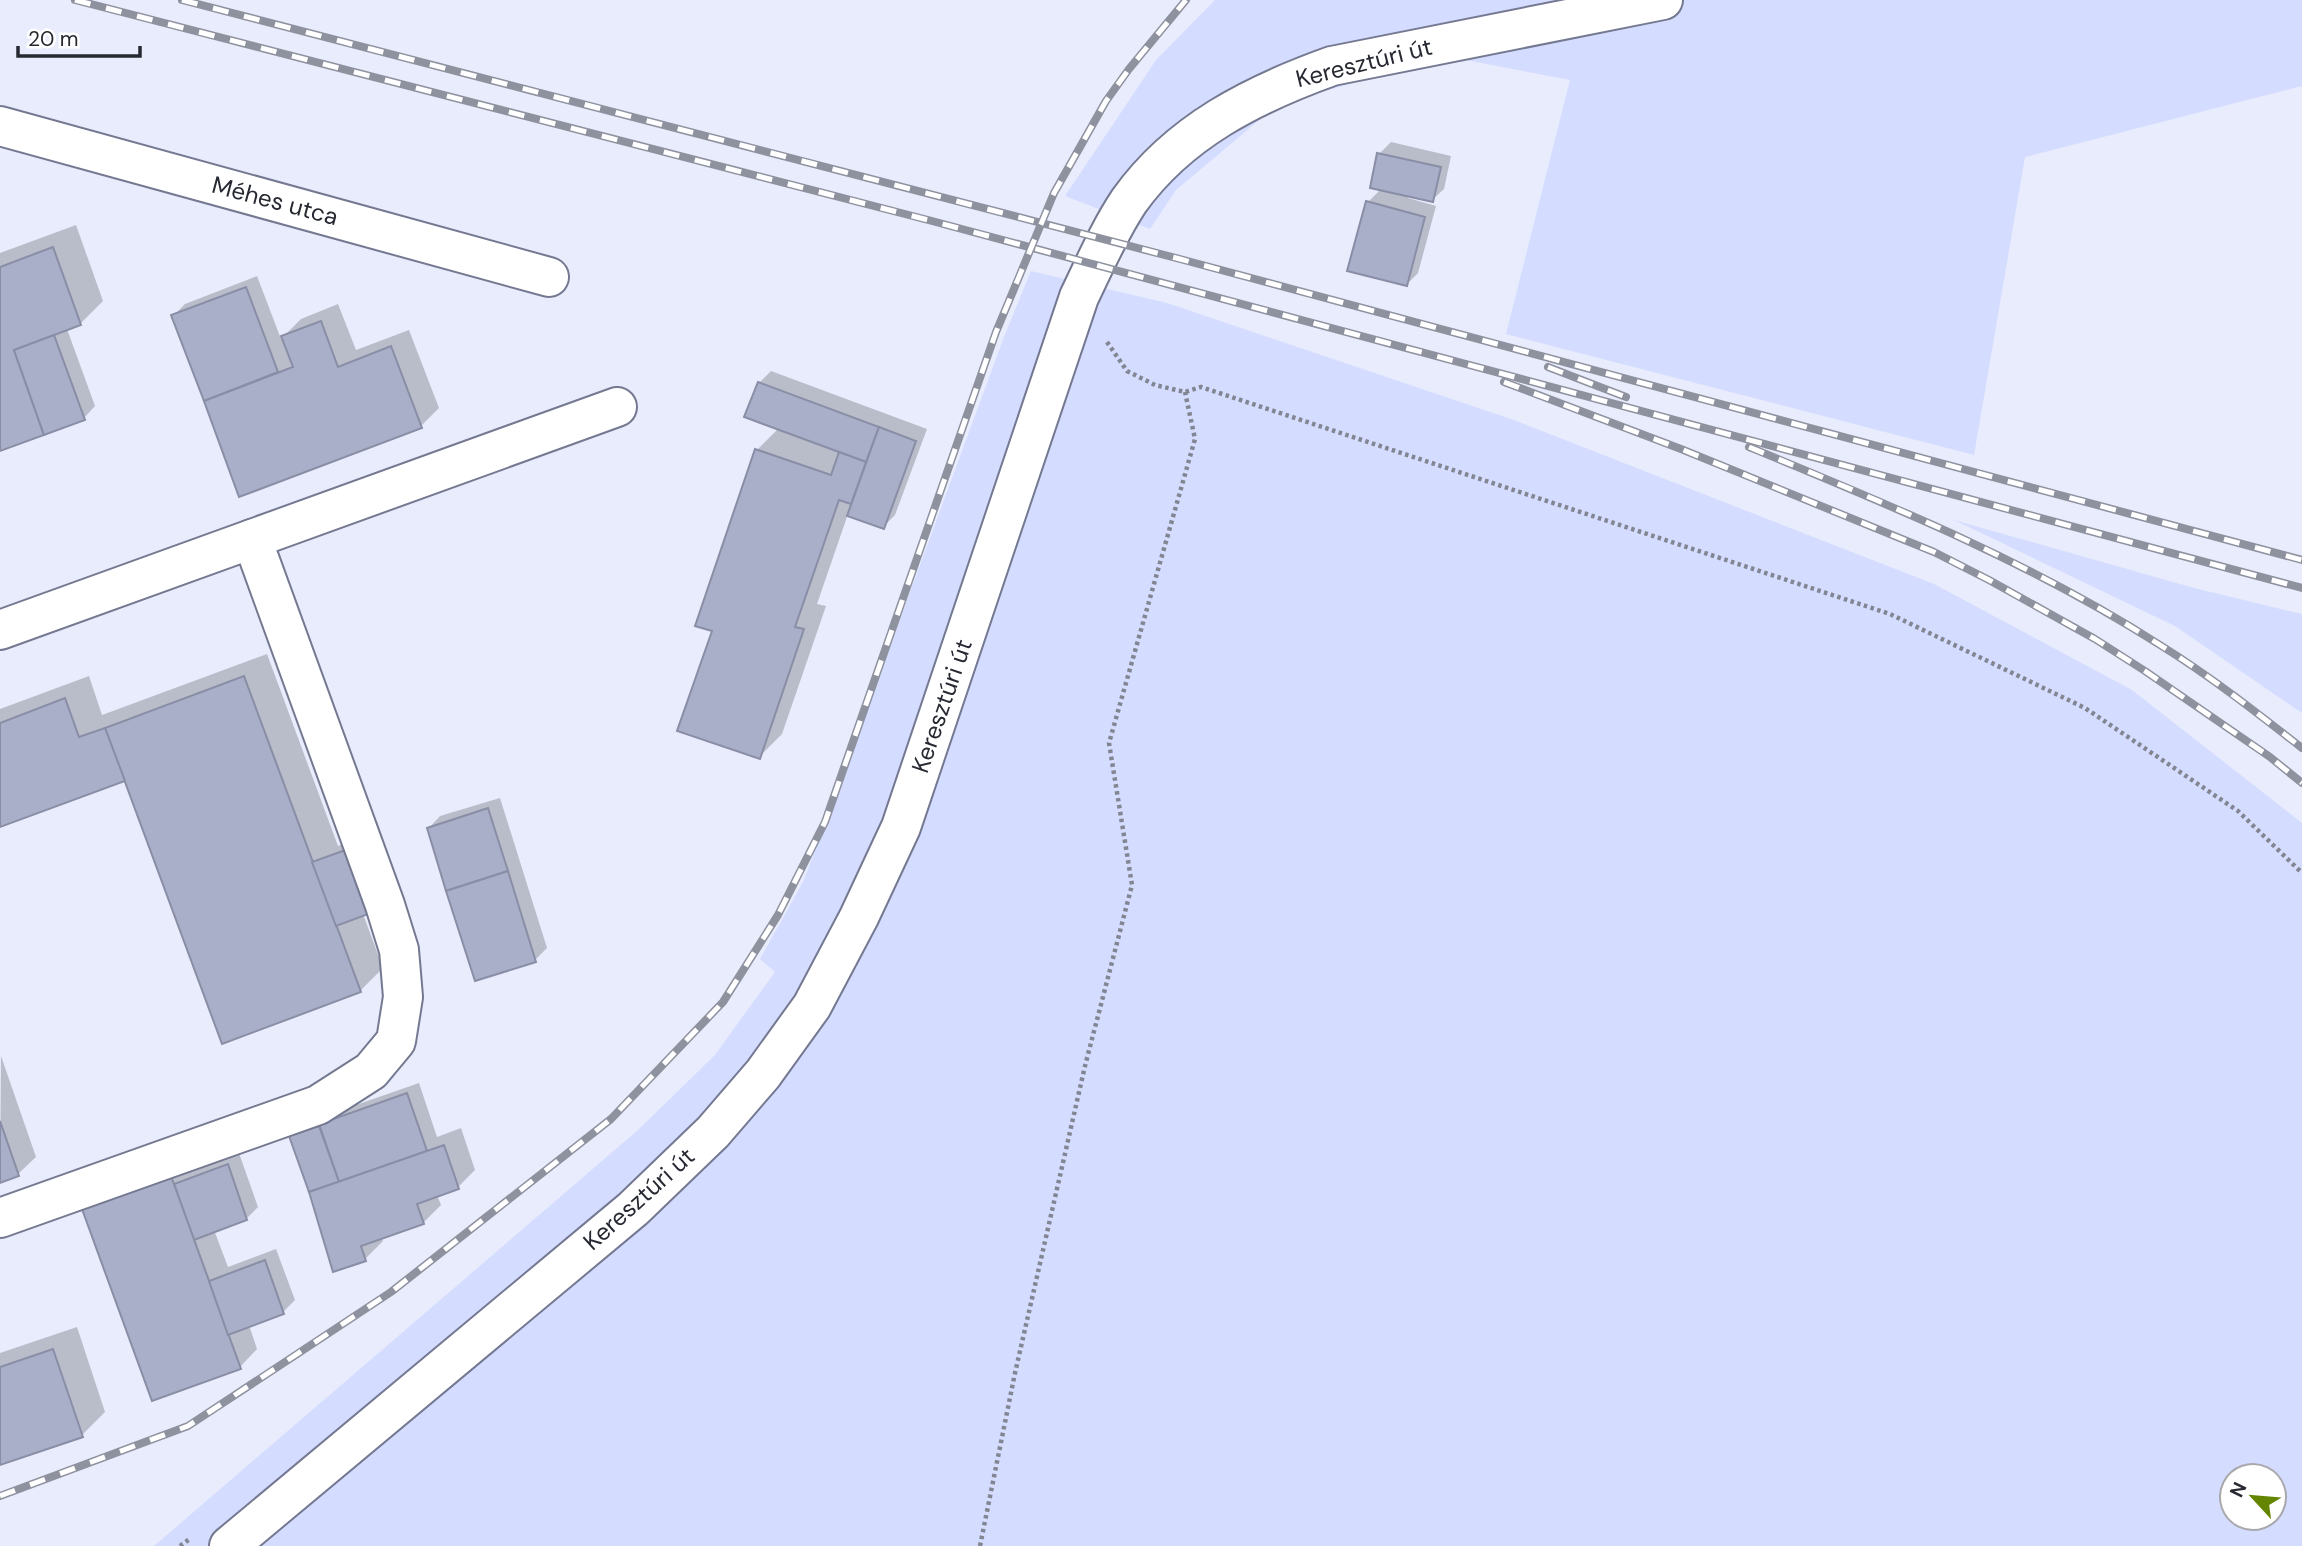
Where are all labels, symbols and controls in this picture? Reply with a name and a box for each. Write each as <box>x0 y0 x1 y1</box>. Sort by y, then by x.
scale bar <box>18 14 140 58</box>
text: 20 m <box>28 25 79 53</box>
street label: Keresztúri út <box>1293 31 1435 94</box>
street label: Méhes utca <box>209 169 342 232</box>
street label: Keresztúri út <box>904 635 979 777</box>
street label: Keresztúri út <box>577 1141 701 1257</box>
north arrow <box>2218 1462 2288 1532</box>
text: N <box>2224 1478 2252 1501</box>

